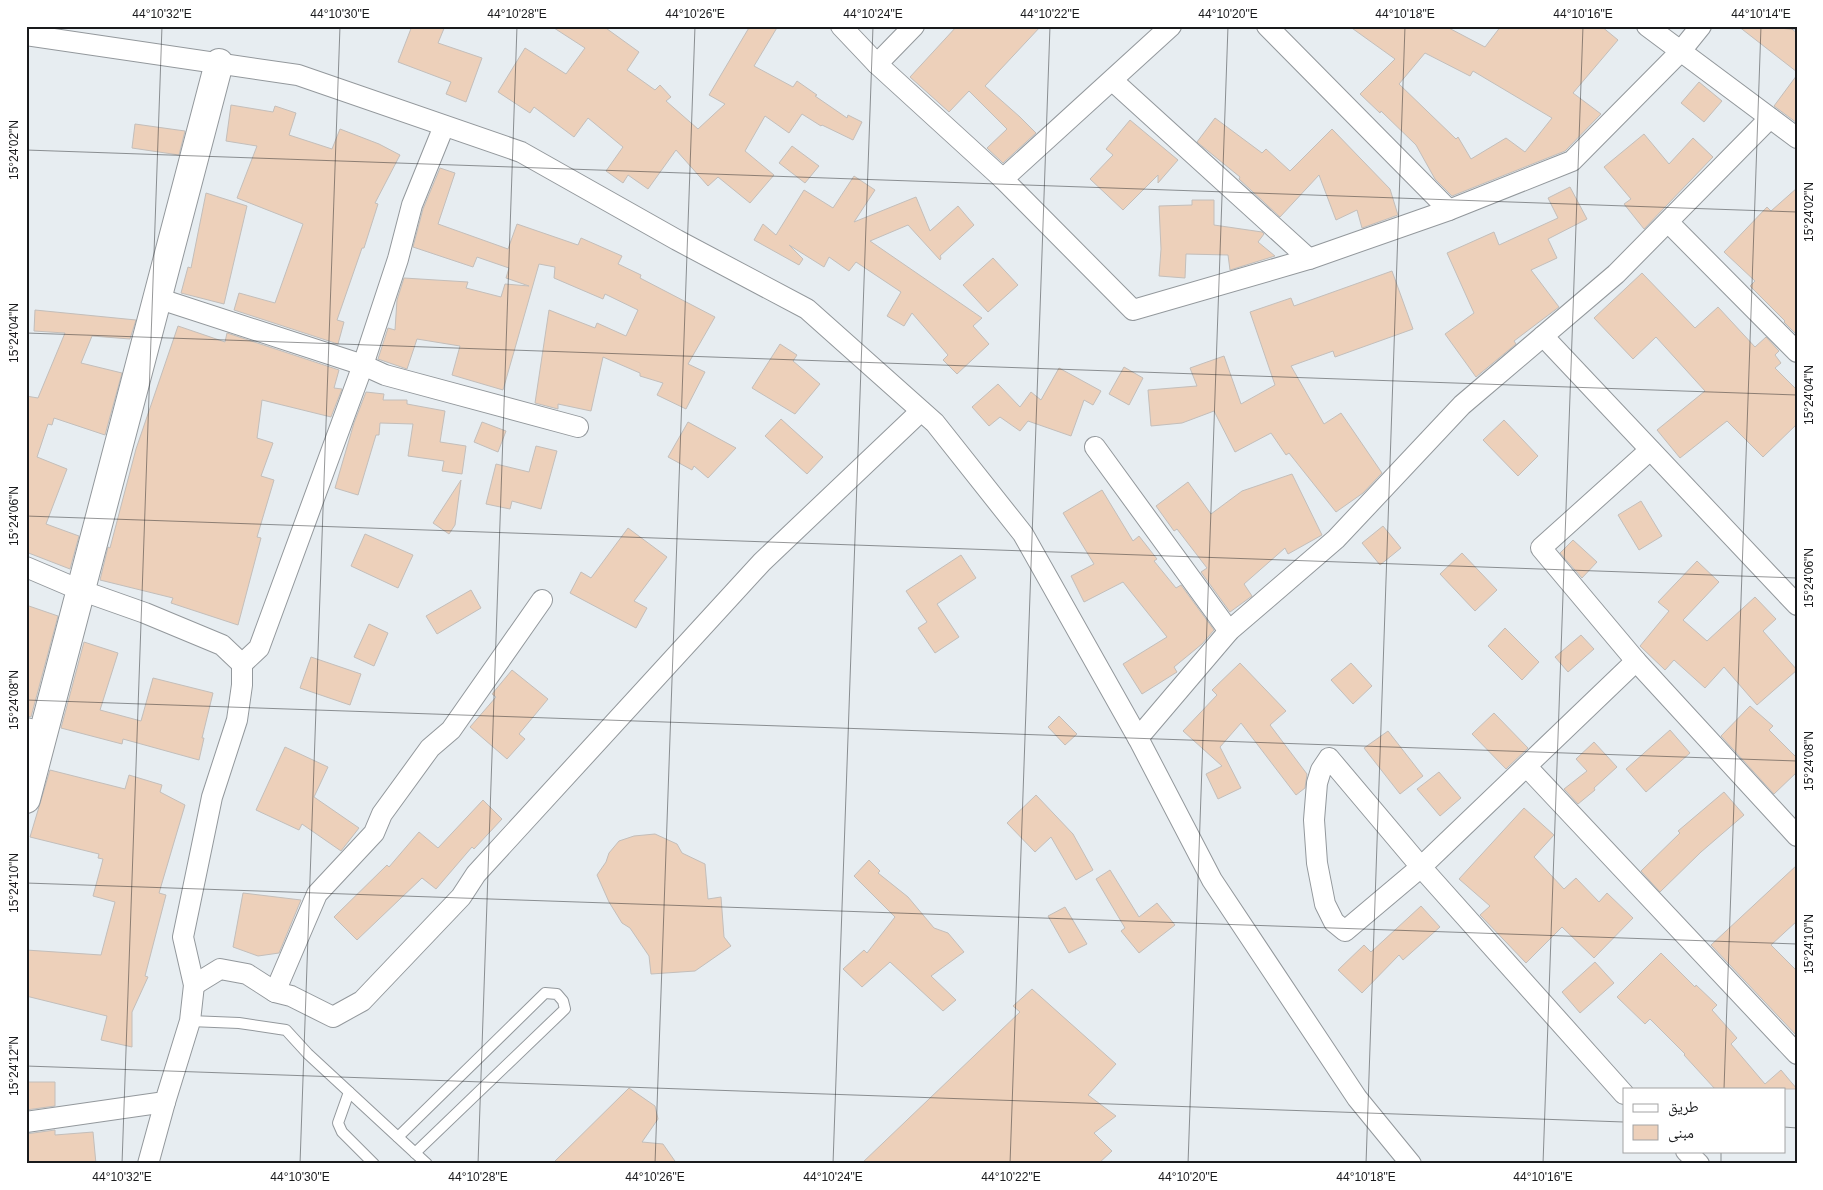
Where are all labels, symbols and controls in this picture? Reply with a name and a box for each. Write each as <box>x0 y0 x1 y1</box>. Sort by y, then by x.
text: 44°10'32"E <box>132 7 192 21</box>
text: 44°10'30"E <box>310 7 370 21</box>
text: 44°10'28"E <box>487 7 547 21</box>
text: 44°10'26"E <box>665 7 725 21</box>
text: 44°10'24"E <box>843 7 903 21</box>
text: 44°10'22"E <box>1020 7 1080 21</box>
text: 44°10'20"E <box>1198 7 1258 21</box>
text: 44°10'18"E <box>1375 7 1435 21</box>
text: 44°10'16"E <box>1553 7 1613 21</box>
text: 44°10'14"E <box>1731 7 1791 21</box>
text: 15°24'02"N <box>7 120 21 180</box>
text: 15°24'02"N <box>1802 182 1816 242</box>
text: 15°24'04"N <box>7 303 21 363</box>
text: 15°24'04"N <box>1802 365 1816 425</box>
text: 15°24'06"N <box>7 486 21 546</box>
text: 15°24'06"N <box>1802 548 1816 608</box>
text: 15°24'08"N <box>7 670 21 730</box>
text: 15°24'08"N <box>1802 731 1816 791</box>
text: 15°24'10"N <box>7 853 21 913</box>
text: 15°24'10"N <box>1802 914 1816 974</box>
text: 15°24'12"N <box>7 1036 21 1096</box>
legend <box>1623 1088 1786 1152</box>
text: طريق <box>1668 1098 1699 1117</box>
text: مبنى <box>1668 1124 1694 1143</box>
text: 44°10'32"E <box>92 1170 152 1184</box>
text: 44°10'30"E <box>270 1170 330 1184</box>
text: 44°10'28"E <box>448 1170 508 1184</box>
text: 44°10'26"E <box>625 1170 685 1184</box>
text: 44°10'24"E <box>803 1170 863 1184</box>
text: 44°10'22"E <box>981 1170 1041 1184</box>
text: 44°10'20"E <box>1158 1170 1218 1184</box>
text: 44°10'18"E <box>1336 1170 1396 1184</box>
text: 44°10'16"E <box>1513 1170 1573 1184</box>

